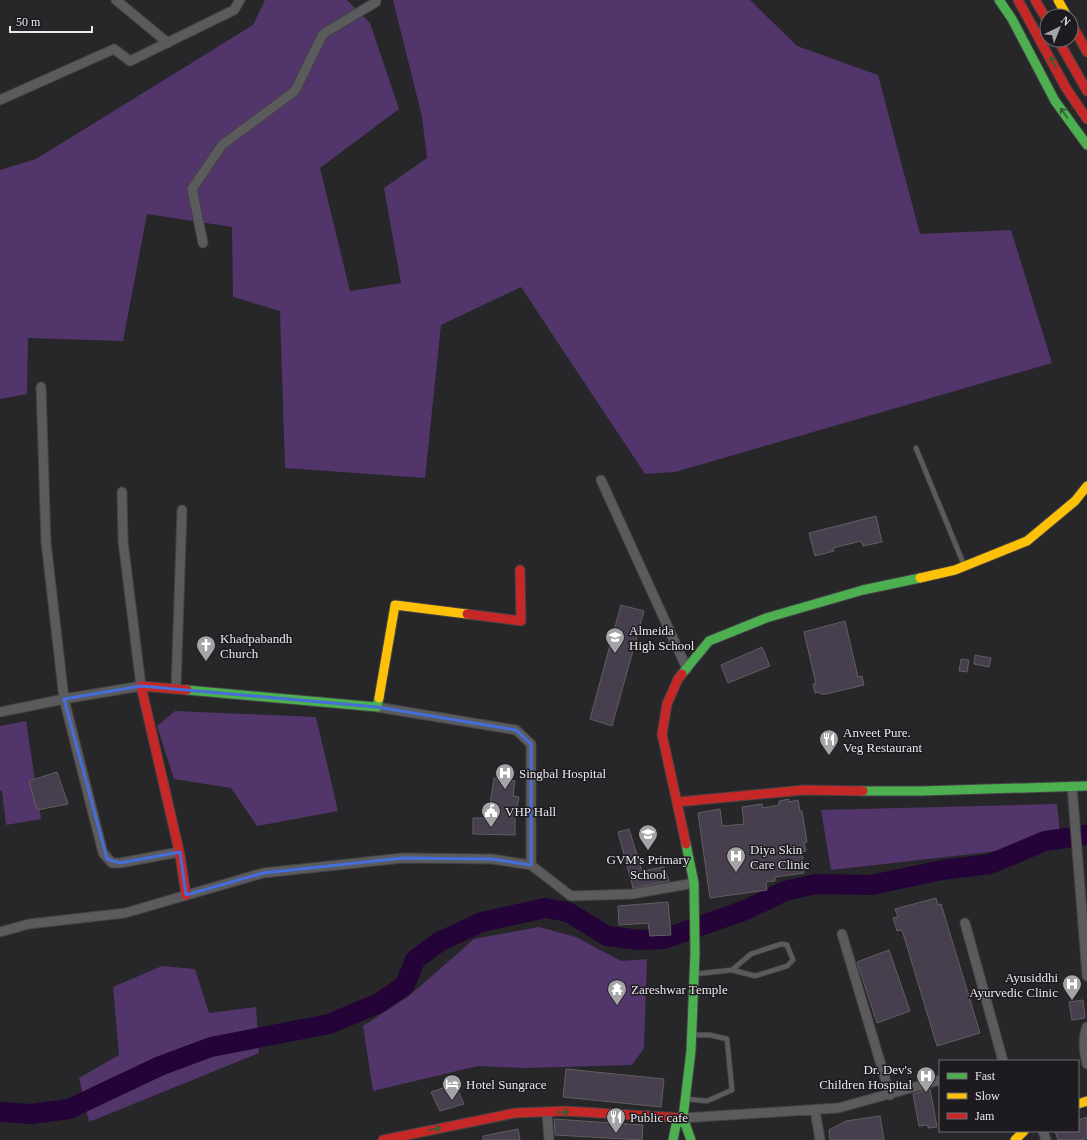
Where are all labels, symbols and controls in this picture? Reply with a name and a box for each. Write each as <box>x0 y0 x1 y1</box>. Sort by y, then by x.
scale bar <box>10 8 92 34</box>
north arrow <box>1039 8 1079 48</box>
text: N <box>1059 14 1073 28</box>
text: 50 m <box>16 15 41 29</box>
one-way arrow <box>1048 56 1056 68</box>
one-way arrow <box>1060 108 1068 119</box>
place label: Almeida High School <box>629 623 695 653</box>
school or university icon: Almeida High School <box>604 626 626 654</box>
place label: Khadpabandh Church <box>220 631 293 661</box>
church icon: Khadpabandh Church <box>195 634 217 662</box>
place label: Anveet Pure. Veg Restaurant <box>843 725 922 755</box>
restaurant icon: Anveet Pure. Veg Restaurant <box>818 728 840 756</box>
hospital icon: Singbal Hospital <box>494 762 516 790</box>
place label: Singbal Hospital <box>519 766 606 781</box>
public building icon: VHP Hall <box>480 800 502 828</box>
place label: VHP Hall <box>505 804 557 819</box>
school or university icon: GVM's Primary School <box>637 823 659 851</box>
place label: Diya Skin Care Clinic <box>750 842 810 872</box>
hospital icon: Diya Skin Care Clinic <box>725 845 747 873</box>
place label: GVM's Primary School <box>607 852 690 882</box>
place label: Ayusiddhi Ayurvedic Clinic <box>969 970 1058 1000</box>
hospital icon: Ayusiddhi Ayurvedic Clinic <box>1061 973 1083 1001</box>
temple icon: Zareshwar Temple <box>606 978 628 1006</box>
place label: Zareshwar Temple <box>631 982 728 997</box>
legend <box>939 1060 1079 1132</box>
place label: Dr. Dev's Children Hospital <box>819 1062 912 1092</box>
hospital icon: Dr. Dev's Children Hospital <box>915 1065 937 1093</box>
text: Fast <box>975 1069 996 1083</box>
hotel icon: Hotel Sungrace <box>441 1073 463 1101</box>
place label: Hotel Sungrace <box>466 1077 547 1092</box>
text: Slow <box>975 1089 1000 1103</box>
restaurant icon: Public cafe <box>605 1106 627 1134</box>
one-way arrow <box>556 1108 569 1116</box>
text: Jam <box>975 1109 995 1123</box>
place label: Public cafe <box>630 1110 688 1125</box>
one-way arrow <box>428 1125 441 1133</box>

